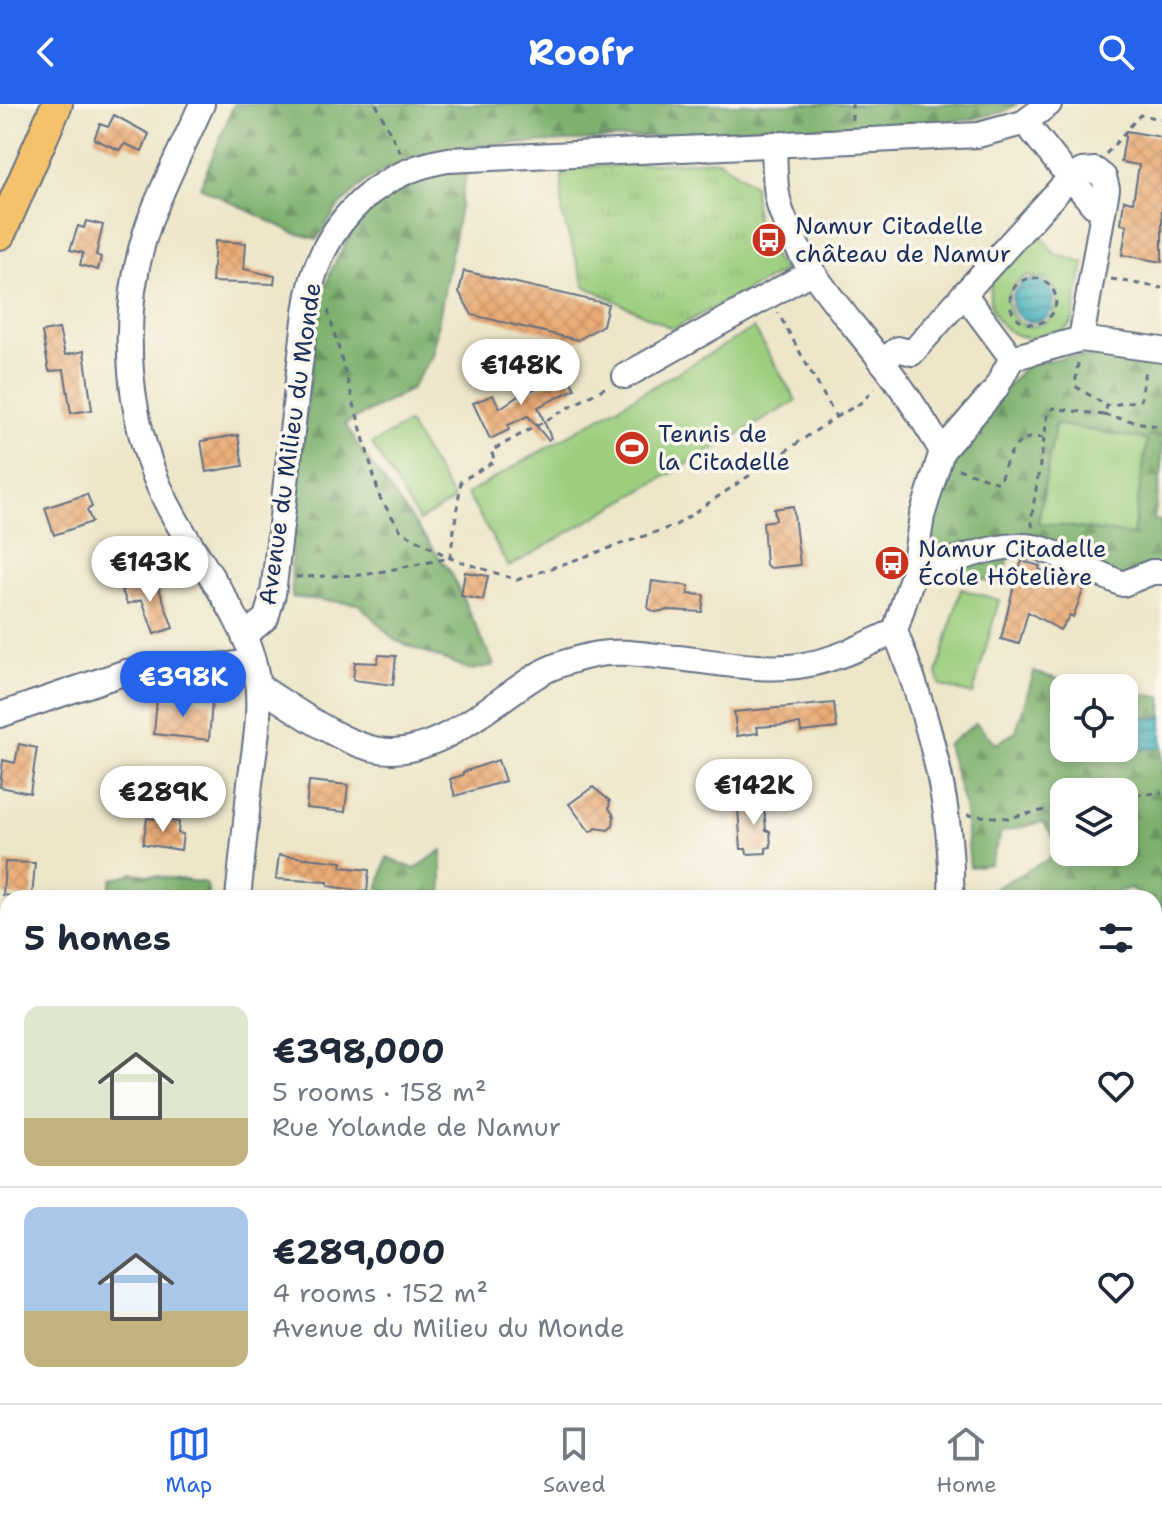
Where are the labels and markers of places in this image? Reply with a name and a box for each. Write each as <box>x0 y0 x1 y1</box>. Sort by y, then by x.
place label: Namur Citadelle château de Namur <box>795 210 1011 270</box>
bus stop icon: Namur Citadelle château de Namur <box>750 221 788 259</box>
pin: €148K <box>465 339 577 407</box>
place label: Tennis de la Citadelle <box>658 418 790 478</box>
sports icon: Tennis de la Citadelle <box>613 429 651 467</box>
place label: Namur Citadelle École Hôtelière <box>918 533 1107 593</box>
pin: €143K <box>94 536 206 604</box>
bus stop icon: Namur Citadelle École Hôtelière <box>873 544 911 582</box>
pin: €398K <box>127 651 239 719</box>
pin: €142K <box>698 759 810 827</box>
pin: €289K <box>107 766 219 834</box>

